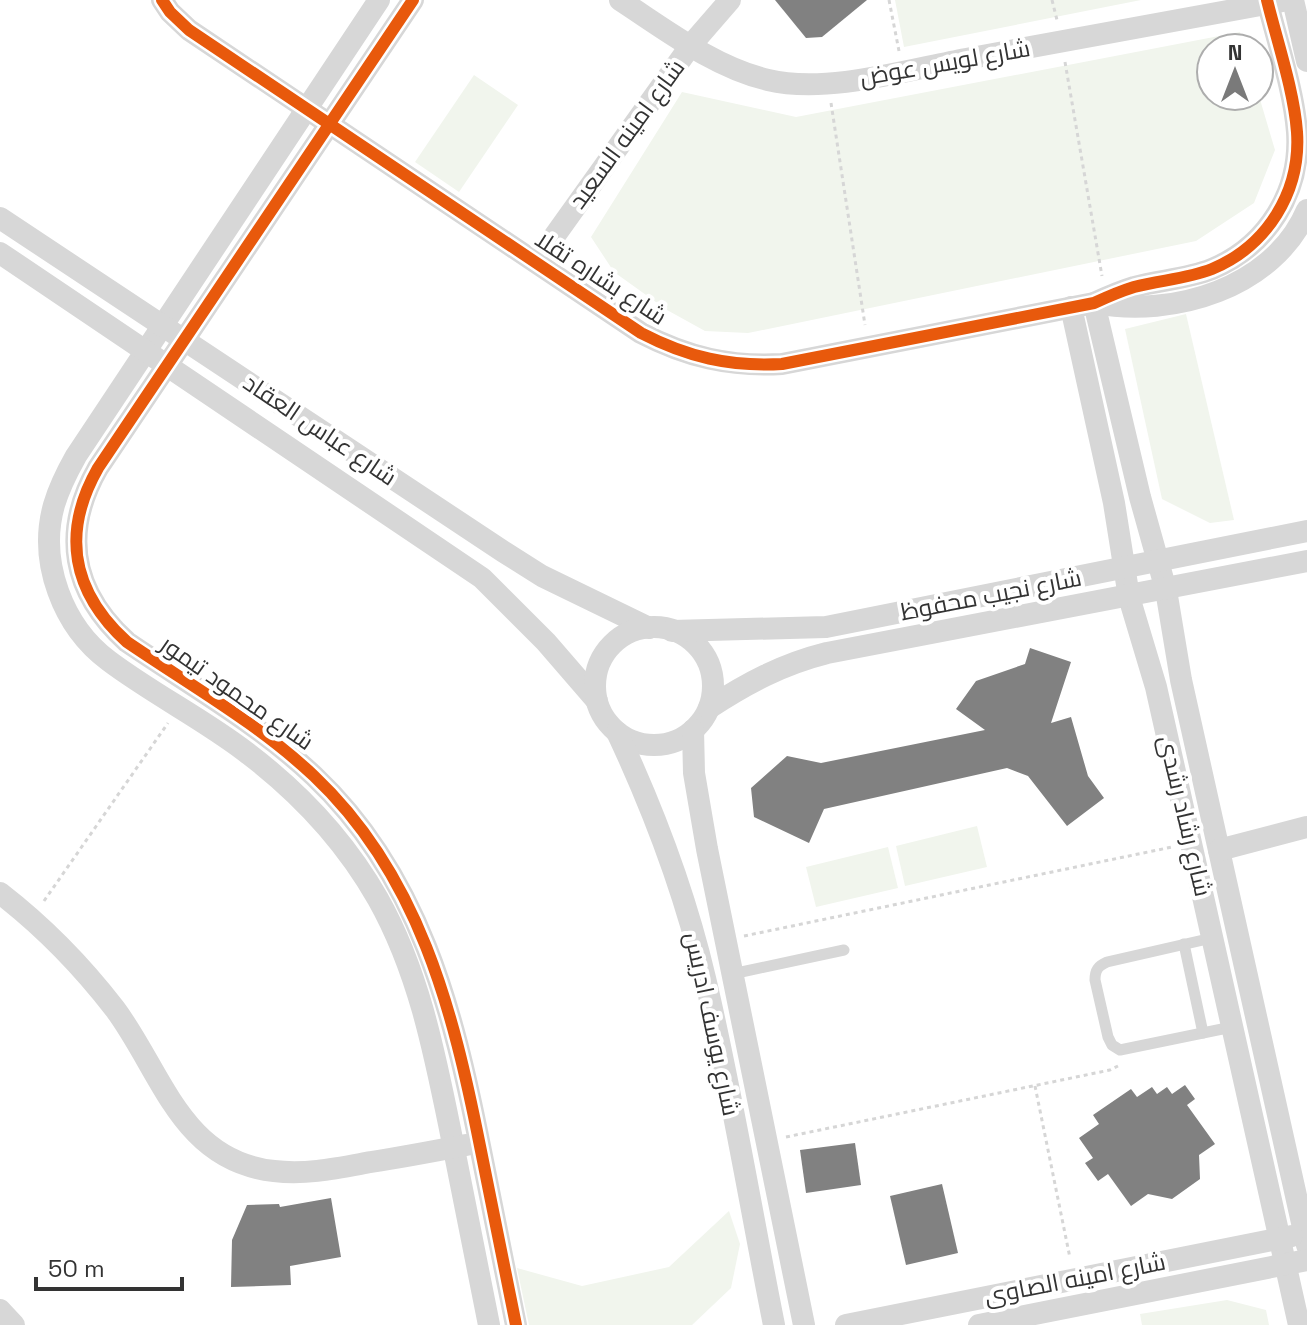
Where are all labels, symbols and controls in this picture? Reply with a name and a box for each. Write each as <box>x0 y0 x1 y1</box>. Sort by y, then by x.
street label: شارع لويس عوض <box>857 32 1033 94</box>
north arrow <box>1195 32 1275 112</box>
text: N <box>1228 38 1242 66</box>
street label: شارع امينه السعيد <box>562 53 692 215</box>
street label: شارع بشاره تقلا <box>529 223 673 333</box>
street label: شارع عباس العقاد <box>237 367 403 493</box>
street label: شارع نجيب محفوظ <box>898 562 1084 628</box>
street label: شارع محمود تيمور <box>152 627 320 758</box>
street label: شارع رشاد رشدى <box>1151 732 1219 900</box>
street label: شارع يوسف ادريس <box>677 929 747 1119</box>
scale bar <box>36 1241 182 1291</box>
street label: شارع امينه الصاوى <box>982 1246 1168 1312</box>
text: 50 m <box>48 1253 105 1284</box>

